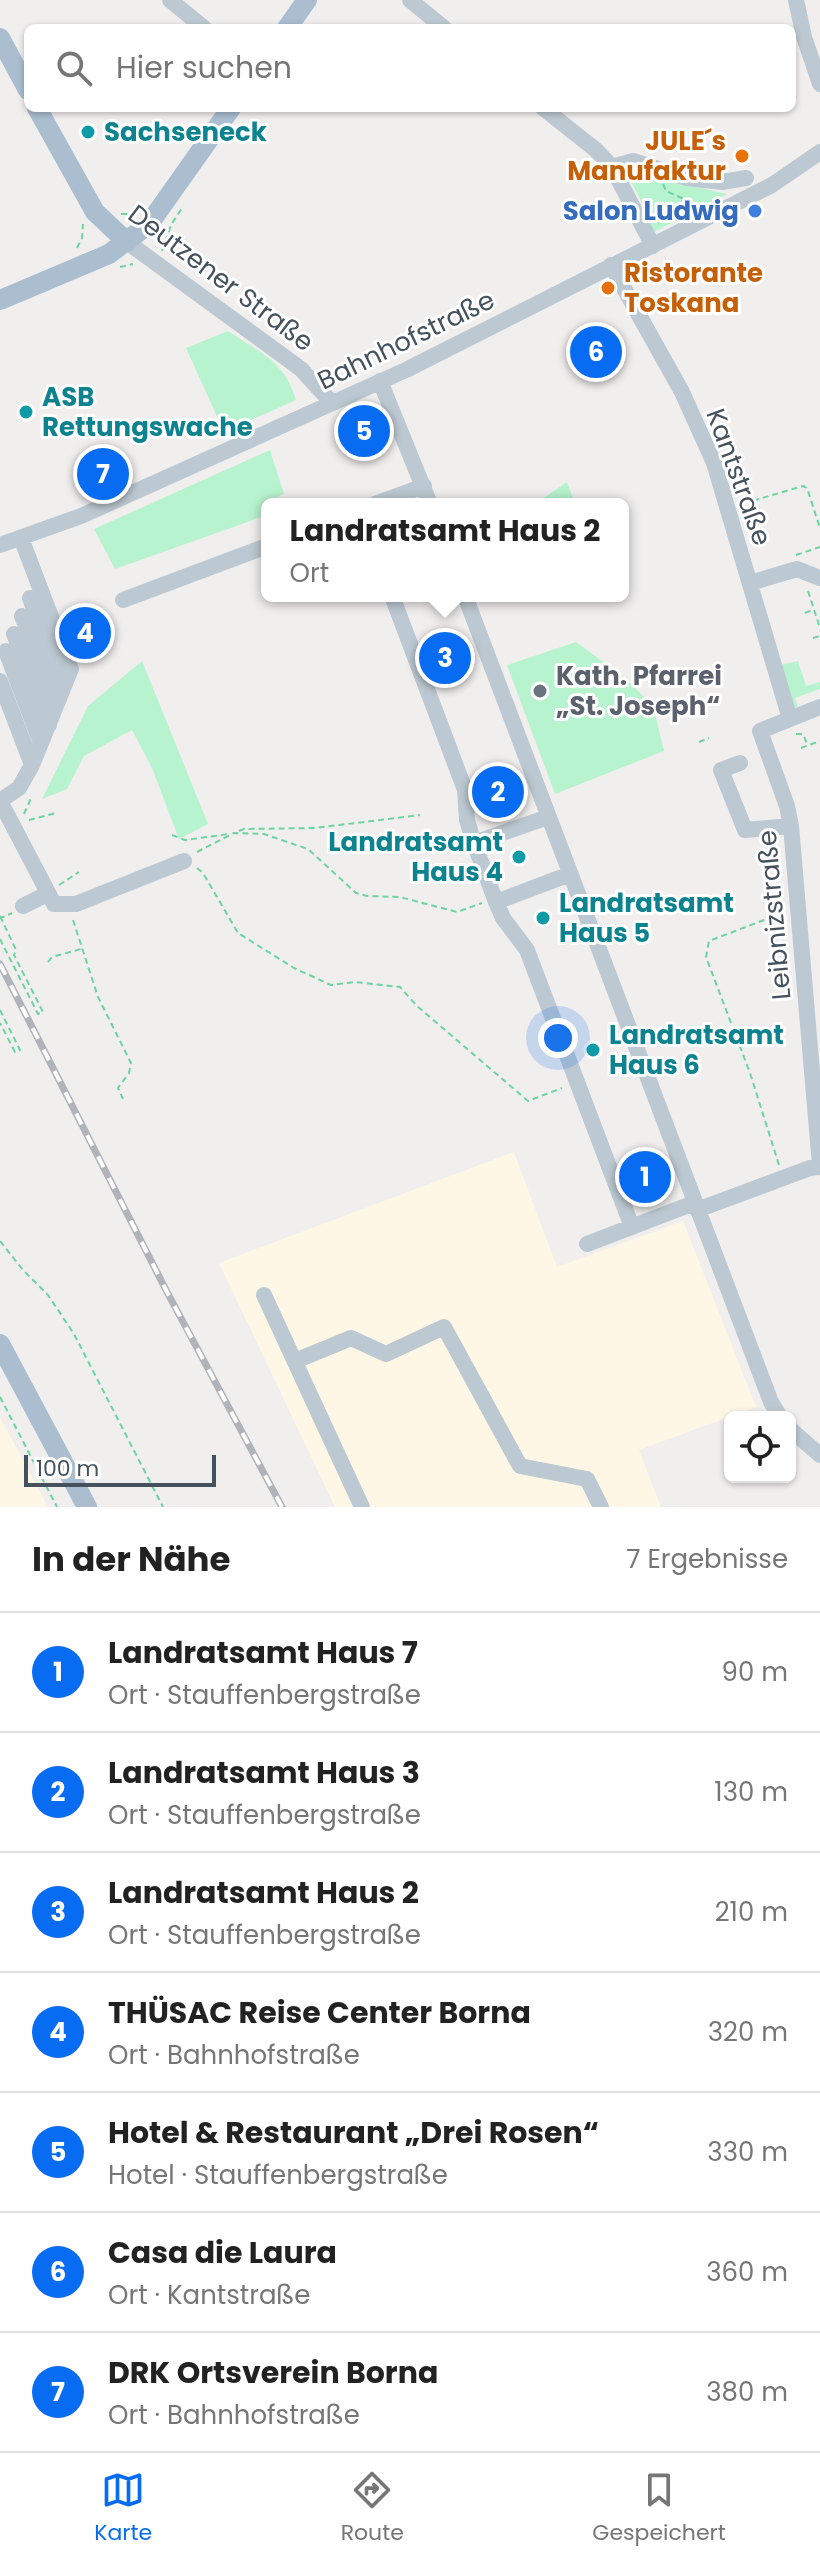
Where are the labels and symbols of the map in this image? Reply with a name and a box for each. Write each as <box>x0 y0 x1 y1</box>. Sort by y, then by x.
place label: Sachseneck <box>104 114 267 150</box>
marker: Sachseneck <box>79 123 97 141</box>
place label: JULE´s Manufaktur <box>567 123 726 189</box>
marker: JULE´s Manufaktur <box>733 147 751 165</box>
place label: Salon Ludwig <box>563 193 739 229</box>
street label: Deutzener Straße <box>121 196 321 360</box>
marker: Salon Ludwig <box>746 202 764 220</box>
place label: Ristorante Toskana <box>624 255 763 321</box>
marker: Ristorante Toskana <box>599 279 617 297</box>
street label: Bahnhofstraße <box>311 282 501 398</box>
pin: 6 <box>570 322 622 382</box>
place label: ASB Rettungswache <box>42 379 253 445</box>
pin: 5 <box>338 401 390 461</box>
marker: ASB Rettungswache <box>17 403 35 421</box>
street label: Kantstraße <box>698 403 780 551</box>
pin: 7 <box>77 444 129 504</box>
pin: 4 <box>59 603 111 663</box>
pin: 3 <box>419 628 471 688</box>
place label: Kath. Pfarrei „St. Joseph“ <box>556 658 722 724</box>
marker: Kath. Pfarrei „St. Joseph“ <box>531 682 549 700</box>
pin: 2 <box>472 762 524 822</box>
place label: Landratsamt Haus 4 <box>328 824 503 890</box>
street label: Leibnizstraße <box>749 829 799 1001</box>
marker: Landratsamt Haus 4 <box>510 848 528 866</box>
place label: Landratsamt Haus 5 <box>559 885 734 951</box>
marker: Landratsamt Haus 5 <box>534 909 552 927</box>
place label: Landratsamt Haus 6 <box>609 1017 784 1083</box>
your location <box>538 1018 578 1058</box>
marker: Landratsamt Haus 6 <box>584 1041 602 1059</box>
pin: 1 <box>619 1147 671 1207</box>
scale bar <box>24 1451 216 1487</box>

